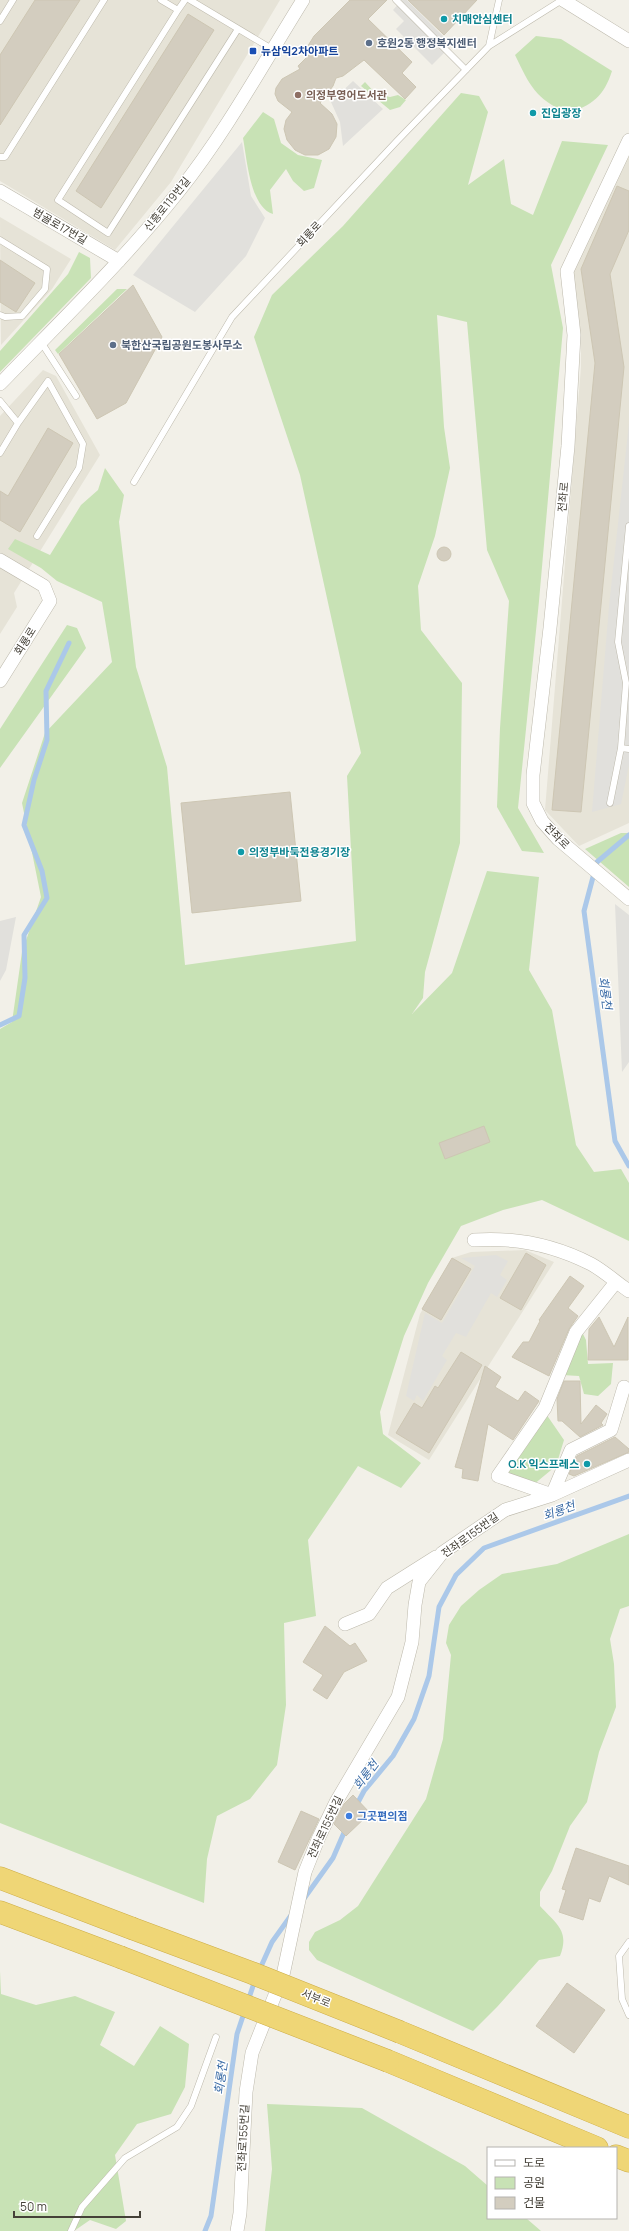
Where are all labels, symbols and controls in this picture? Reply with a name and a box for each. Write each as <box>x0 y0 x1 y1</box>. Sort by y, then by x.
place label: 치매안심센터 <box>452 11 513 26</box>
marker: 치매안심센터 <box>439 14 449 24</box>
place label: 호원2동 행정복지센터 <box>377 35 477 50</box>
marker: 호원2동 행정복지센터 <box>364 38 374 48</box>
place label: 뉴삼익2차아파트 <box>261 43 338 58</box>
marker: 뉴삼익2차아파트 <box>248 46 258 56</box>
place label: 의정부영어도서관 <box>306 87 387 102</box>
marker: 의정부영어도서관 <box>293 90 303 100</box>
place label: 진입광장 <box>541 105 581 120</box>
marker: 진입광장 <box>528 108 538 118</box>
street label: 신흥로119번길 <box>140 173 193 234</box>
street label: 범골로17번길 <box>30 204 90 247</box>
street label: 회룡로 <box>293 217 324 250</box>
place label: 북한산국립공원도봉사무소 <box>121 337 242 352</box>
marker: 북한산국립공원도봉사무소 <box>108 340 118 350</box>
street label: 전좌로 <box>554 481 571 513</box>
street label: 회룡로 <box>10 624 39 658</box>
street label: 전좌로 <box>541 820 573 852</box>
place label: 의정부바둑전용경기장 <box>249 844 350 859</box>
marker: 의정부바둑전용경기장 <box>236 847 246 857</box>
water label: 회룡천 <box>595 975 616 1012</box>
place label: O.K 익스프레스 <box>508 1456 579 1471</box>
marker: O.K 익스프레스 <box>582 1459 592 1469</box>
water label: 회룡천 <box>540 1496 579 1524</box>
street label: 전좌로155번길 <box>438 1509 501 1561</box>
water label: 회룡천 <box>349 1755 384 1793</box>
street label: 전좌로155번길 <box>303 1793 346 1861</box>
place label: 그곳편의점 <box>357 1808 408 1823</box>
marker: 그곳편의점 <box>344 1811 354 1821</box>
street label: 서부로 <box>299 1985 333 2010</box>
water label: 회룡천 <box>210 2058 231 2096</box>
street label: 전좌로155번길 <box>233 2104 252 2172</box>
legend <box>487 2147 617 2219</box>
text: 도로 <box>523 2154 545 2171</box>
text: 공원 <box>523 2174 545 2191</box>
scale bar <box>14 2193 140 2219</box>
text: 건물 <box>523 2194 545 2211</box>
text: 50 m <box>20 2198 47 2215</box>

